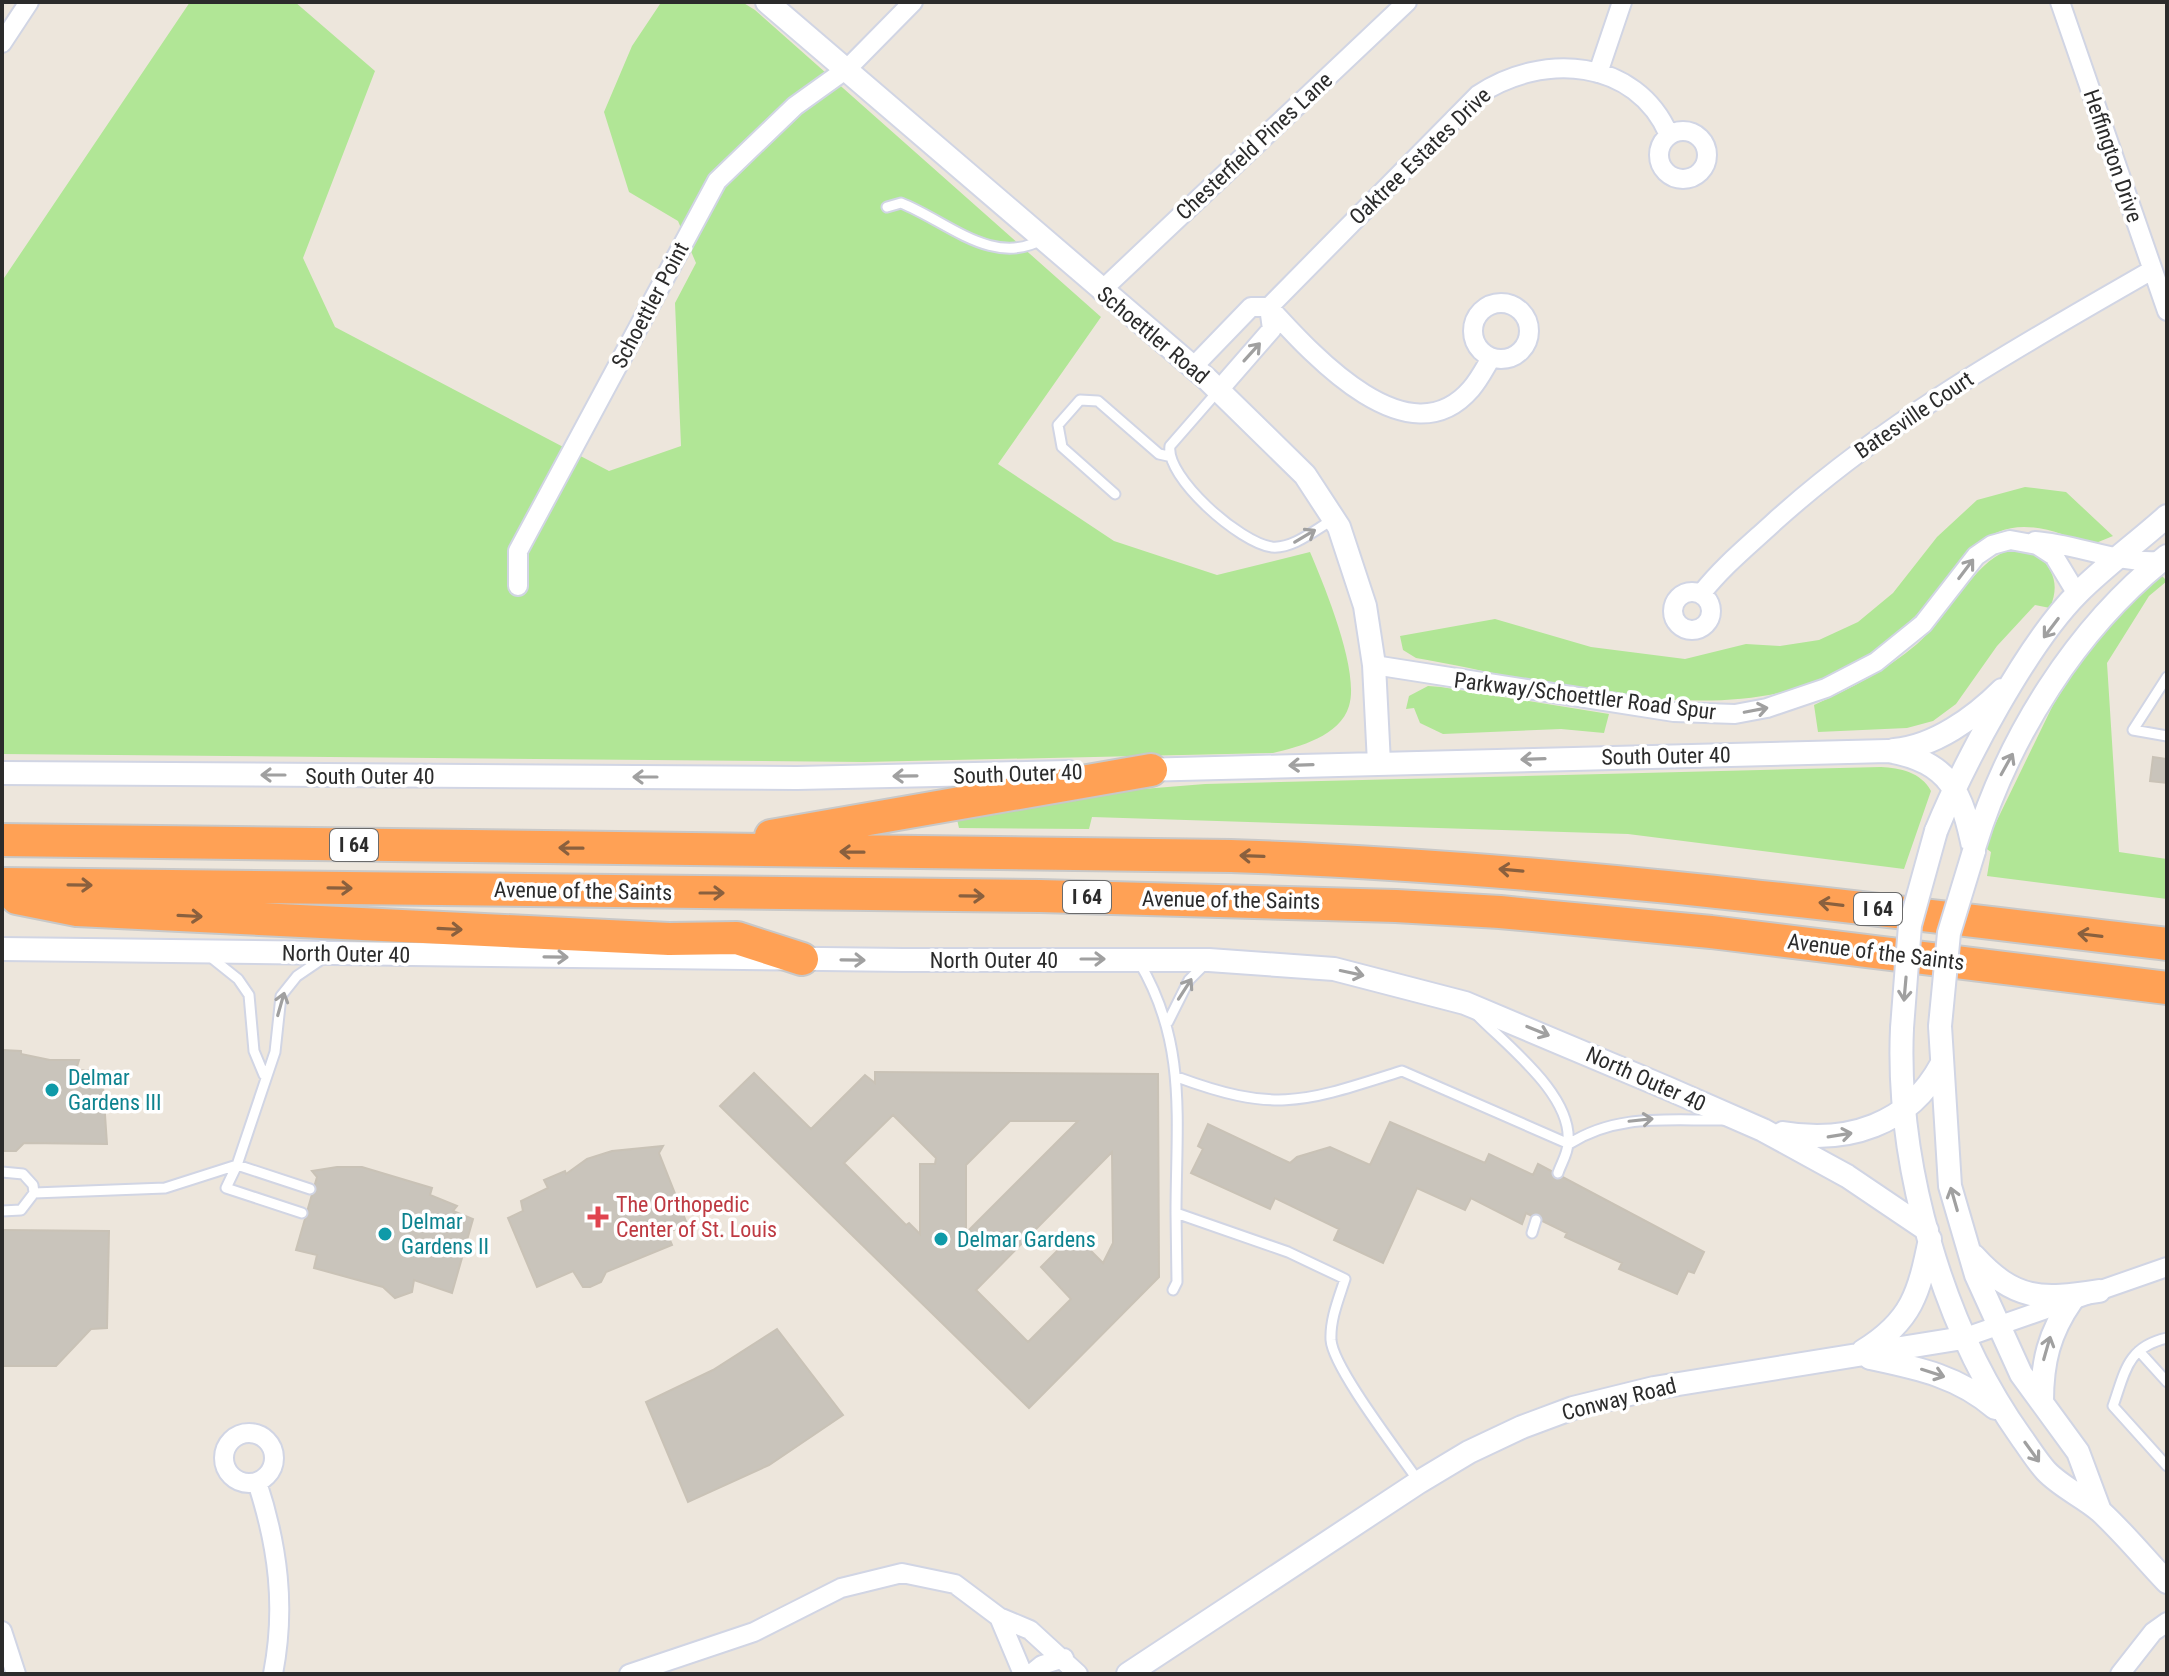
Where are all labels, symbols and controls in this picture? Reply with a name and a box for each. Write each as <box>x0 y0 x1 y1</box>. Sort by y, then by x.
street label: Chesterfield Pines Lane <box>1171 67 1337 225</box>
street label: Oaktree Estates Drive <box>1344 82 1496 230</box>
street label: Heffington Drive <box>2079 86 2147 226</box>
street label: Schoettler Point <box>606 238 694 372</box>
street label: Schoettler Road <box>1092 281 1214 389</box>
one-way arrow <box>1243 342 1261 362</box>
street label: Batesville Court <box>1850 366 1978 464</box>
one-way arrow <box>1292 528 1316 543</box>
one-way arrow <box>1958 559 1975 580</box>
one-way arrow <box>2043 617 2060 639</box>
street label: Parkway/Schoettler Road Spur <box>1453 668 1718 725</box>
one-way arrow <box>1743 702 1768 717</box>
street label: South Outer 40 <box>1601 742 1731 770</box>
one-way arrow <box>1520 751 1547 767</box>
one-way arrow <box>2000 752 2016 776</box>
one-way arrow <box>1288 758 1315 773</box>
street label: South Outer 40 <box>953 759 1083 789</box>
street label: South Outer 40 <box>305 764 435 789</box>
one-way arrow <box>260 767 287 783</box>
one-way arrow <box>892 768 919 784</box>
one-way arrow <box>632 769 659 785</box>
road number: I 64 <box>330 829 378 861</box>
one-way arrow <box>558 840 585 855</box>
one-way arrow <box>839 844 866 859</box>
one-way arrow <box>1239 849 1266 864</box>
one-way arrow <box>1498 862 1525 877</box>
one-way arrow <box>66 877 93 892</box>
street label: Avenue of the Saints <box>494 877 672 905</box>
one-way arrow <box>326 880 353 896</box>
road number: I 64 <box>1063 881 1111 913</box>
one-way arrow <box>698 885 725 901</box>
street label: Avenue of the Saints <box>1142 886 1320 914</box>
one-way arrow <box>958 888 985 903</box>
road number: I 64 <box>1854 893 1902 925</box>
one-way arrow <box>1819 896 1844 911</box>
one-way arrow <box>176 909 203 924</box>
one-way arrow <box>436 921 463 936</box>
one-way arrow <box>2077 927 2103 942</box>
street label: Avenue of the Saints <box>1786 929 1966 975</box>
street label: North Outer 40 <box>282 940 410 968</box>
street label: North Outer 40 <box>930 948 1058 973</box>
one-way arrow <box>542 949 569 964</box>
one-way arrow <box>1079 951 1106 967</box>
one-way arrow <box>839 952 866 967</box>
one-way arrow <box>1339 966 1365 981</box>
one-way arrow <box>1897 975 1912 1002</box>
one-way arrow <box>1176 978 1193 1000</box>
one-way arrow <box>275 992 289 1017</box>
one-way arrow <box>1525 1025 1550 1039</box>
street label: North Outer 40 <box>1582 1041 1710 1117</box>
place label: Delmar Gardens III <box>68 1065 162 1115</box>
marker: Delmar Gardens III <box>43 1081 61 1099</box>
one-way arrow <box>1628 1113 1654 1128</box>
one-way arrow <box>1827 1127 1853 1142</box>
one-way arrow <box>1946 1187 1961 1213</box>
place label: The Orthopedic Center of St. Louis <box>616 1192 777 1242</box>
marker: The Orthopedic Center of St. Louis <box>587 1206 609 1228</box>
place label: Delmar Gardens II <box>401 1209 489 1259</box>
marker: Delmar Gardens II <box>376 1225 394 1243</box>
place label: Delmar Gardens <box>957 1227 1096 1252</box>
marker: Delmar Gardens <box>932 1230 950 1248</box>
one-way arrow <box>2041 1336 2056 1362</box>
one-way arrow <box>1920 1366 1945 1381</box>
street label: Conway Road <box>1559 1373 1679 1425</box>
one-way arrow <box>2024 1441 2040 1463</box>

